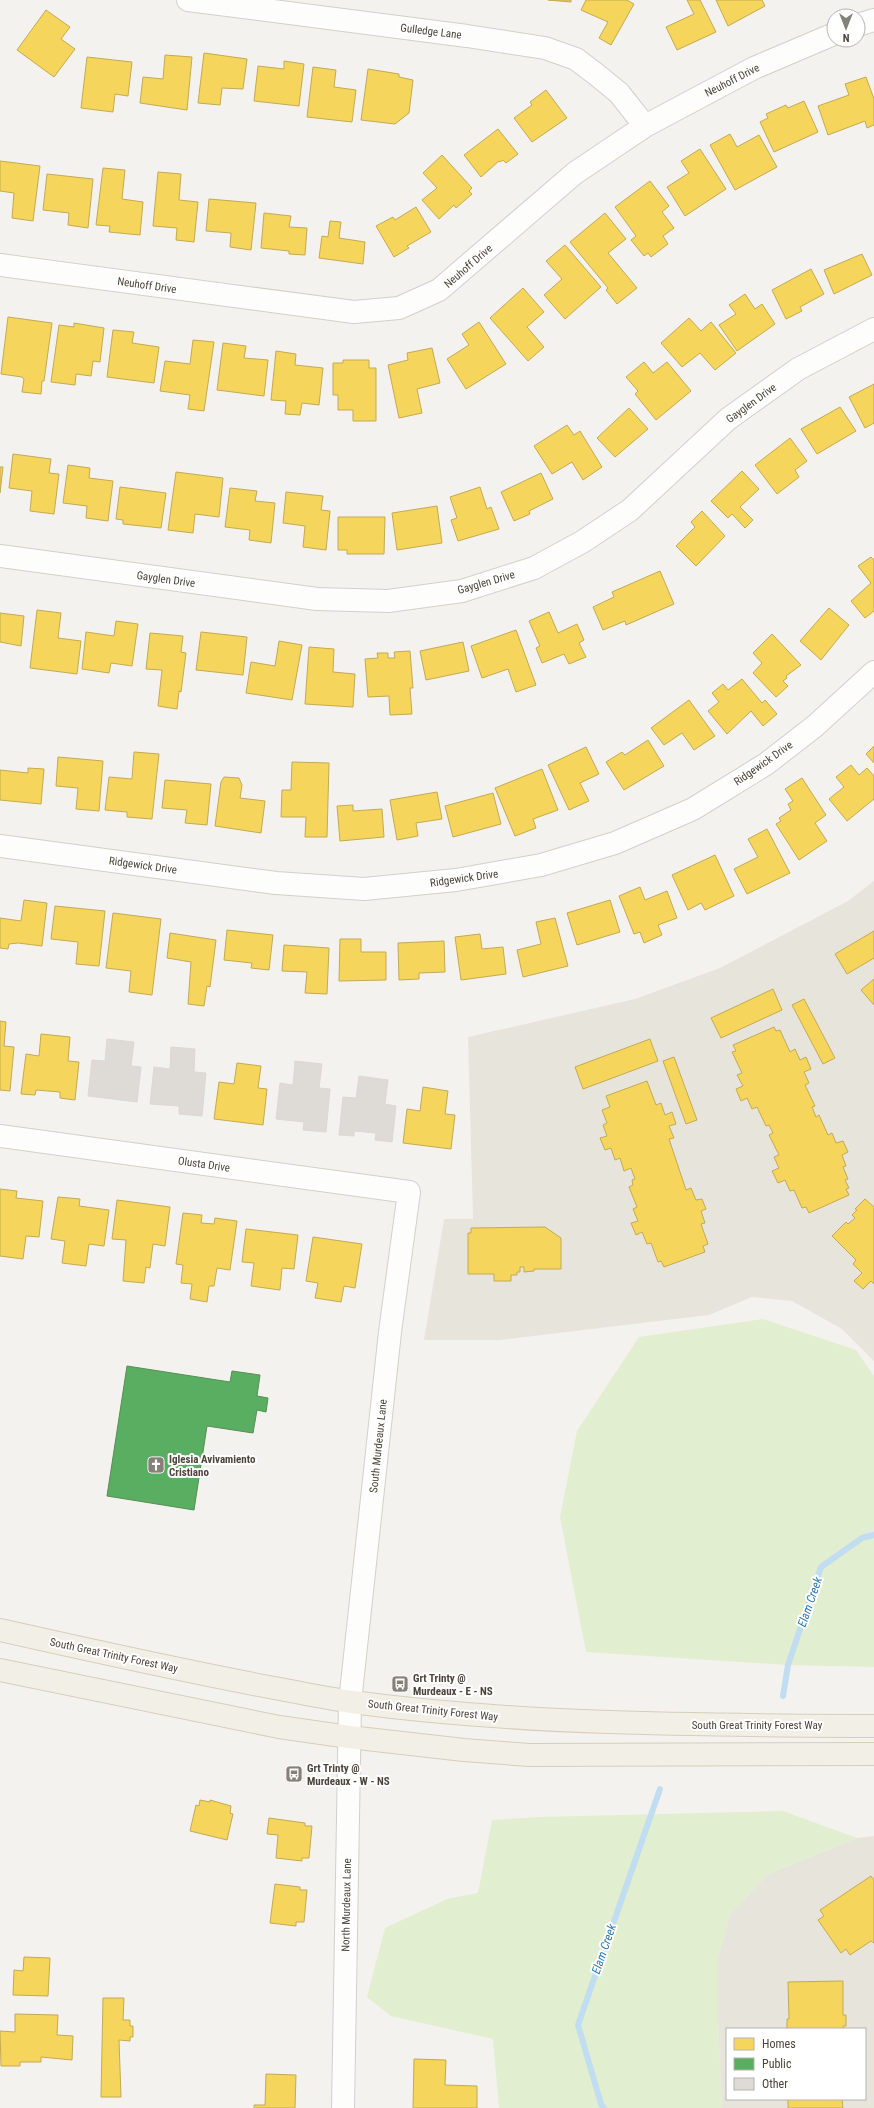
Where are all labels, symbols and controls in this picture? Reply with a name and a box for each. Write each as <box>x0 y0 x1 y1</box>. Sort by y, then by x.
north arrow <box>826 8 866 48</box>
street label: Gulledge Lane <box>400 21 462 42</box>
text: N <box>842 31 849 44</box>
street label: Neuhoff Drive <box>703 61 762 100</box>
street label: Neuhoff Drive <box>442 242 495 291</box>
street label: Neuhoff Drive <box>117 275 177 296</box>
street label: Gayglen Drive <box>724 381 779 426</box>
street label: Gayglen Drive <box>456 568 516 597</box>
street label: Gayglen Drive <box>136 569 196 590</box>
street label: Ridgewick Drive <box>731 738 795 788</box>
street label: Ridgewick Drive <box>108 854 178 877</box>
street label: Ridgewick Drive <box>429 867 499 890</box>
street label: Olusta Drive <box>177 1154 231 1175</box>
street label: South Murdeaux Lane <box>367 1399 390 1494</box>
place label: Iglesia Avivamiento Cristiano <box>169 1453 256 1479</box>
church icon: Iglesia Avivamiento Cristiano <box>146 1455 166 1475</box>
water label: Elam Creek <box>795 1575 825 1629</box>
street label: South Great Trinity Forest Way <box>49 1636 180 1676</box>
place label: Grt Trinty @ Murdeaux - E - NS <box>413 1672 493 1698</box>
bus stop icon: Grt Trinty @ Murdeaux - E - NS <box>390 1674 410 1694</box>
street label: South Great Trinity Forest Way <box>367 1697 499 1724</box>
street label: South Great Trinity Forest Way <box>692 1719 823 1732</box>
place label: Grt Trinty @ Murdeaux - W - NS <box>307 1762 390 1788</box>
bus stop icon: Grt Trinty @ Murdeaux - W - NS <box>284 1764 304 1784</box>
street label: North Murdeaux Lane <box>339 1858 354 1952</box>
water label: Elam Creek <box>589 1922 619 1976</box>
legend <box>726 2028 866 2100</box>
text: Homes <box>762 2037 796 2051</box>
text: Public <box>762 2057 792 2071</box>
text: Other <box>762 2077 788 2091</box>

